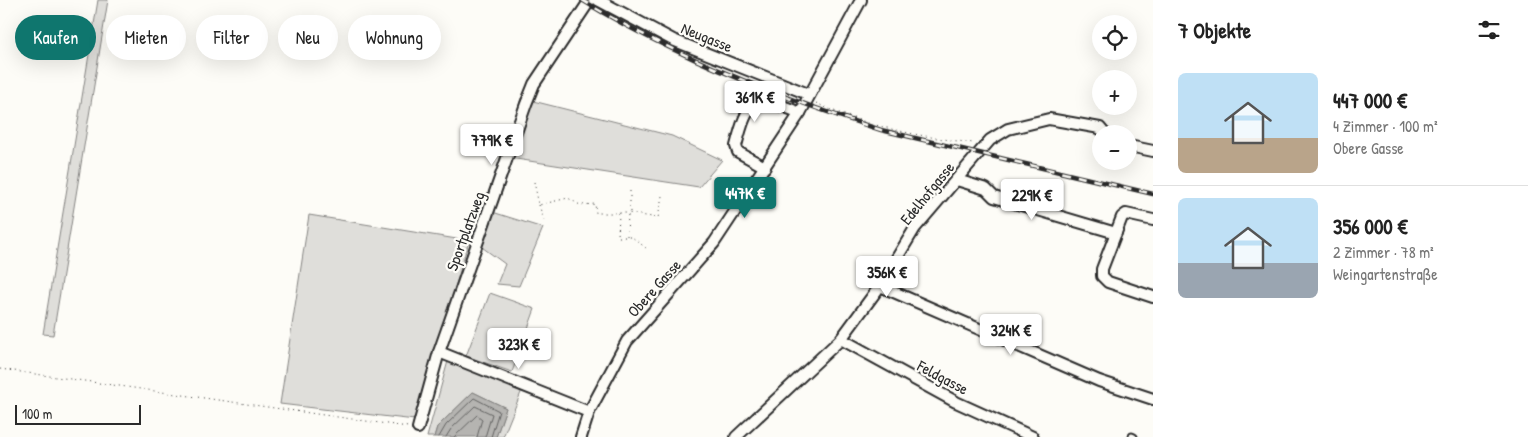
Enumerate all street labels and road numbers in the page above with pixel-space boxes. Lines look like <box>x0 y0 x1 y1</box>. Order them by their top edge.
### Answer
street label: Neugasse <box>678 17 736 57</box>
street label: Edelhofgasse <box>895 156 960 229</box>
street label: Sportplatzweg <box>440 188 490 274</box>
street label: Obere Gasse <box>622 254 686 322</box>
street label: Feldgasse <box>913 354 973 400</box>

